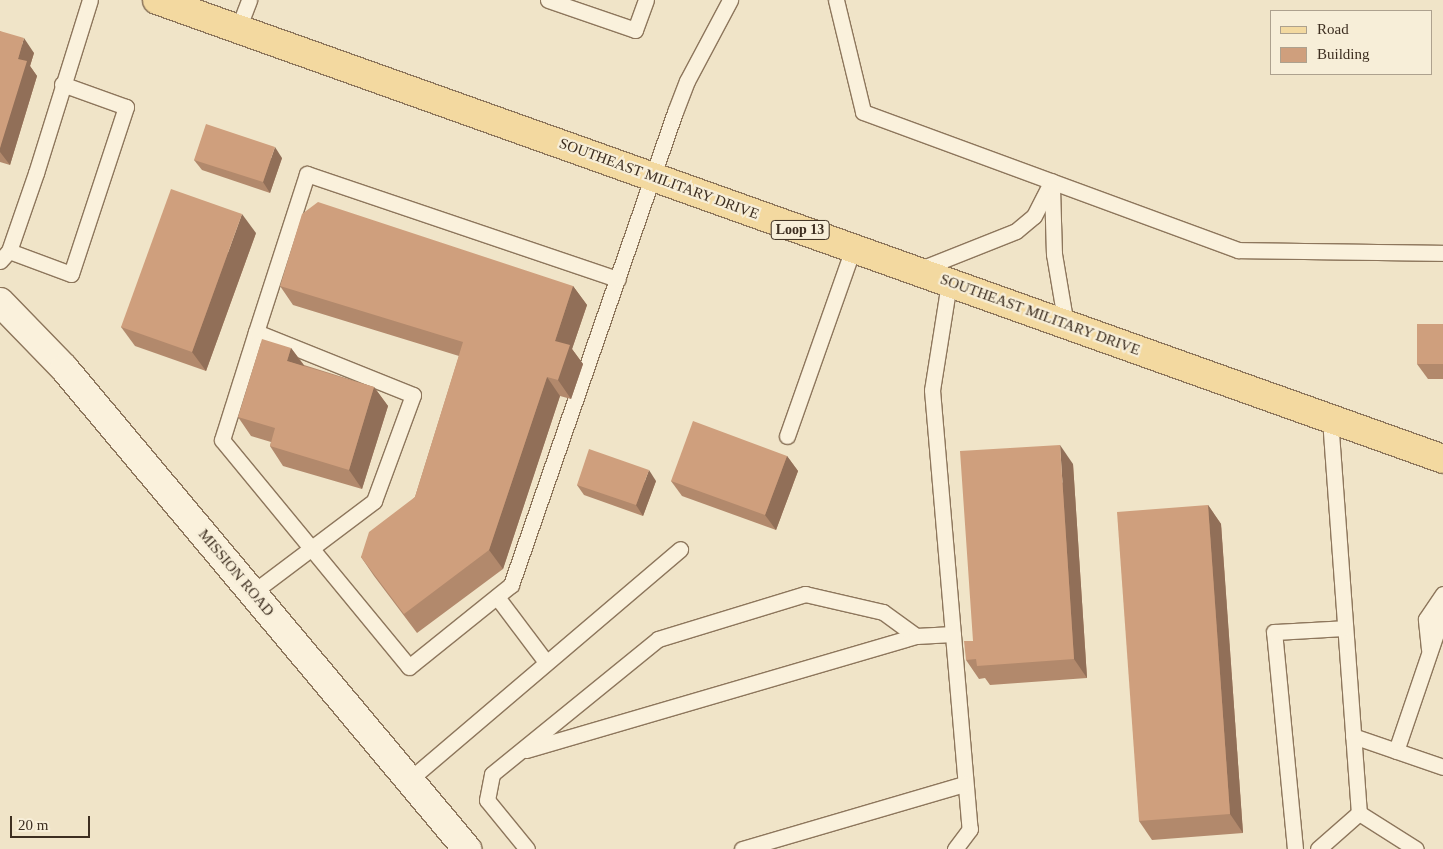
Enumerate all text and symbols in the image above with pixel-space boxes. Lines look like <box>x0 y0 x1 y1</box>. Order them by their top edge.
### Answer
legend <box>1270 10 1433 75</box>
text: Road <box>1317 21 1349 37</box>
text: Building <box>1317 46 1370 62</box>
street label: SOUTHEAST MILITARY DRIVE <box>556 134 762 224</box>
road number: Loop 13 <box>770 218 830 242</box>
street label: SOUTHEAST MILITARY DRIVE <box>937 270 1143 360</box>
street label: MISSION ROAD <box>194 526 278 620</box>
scale bar <box>12 806 92 838</box>
text: 20 m <box>18 817 48 833</box>

